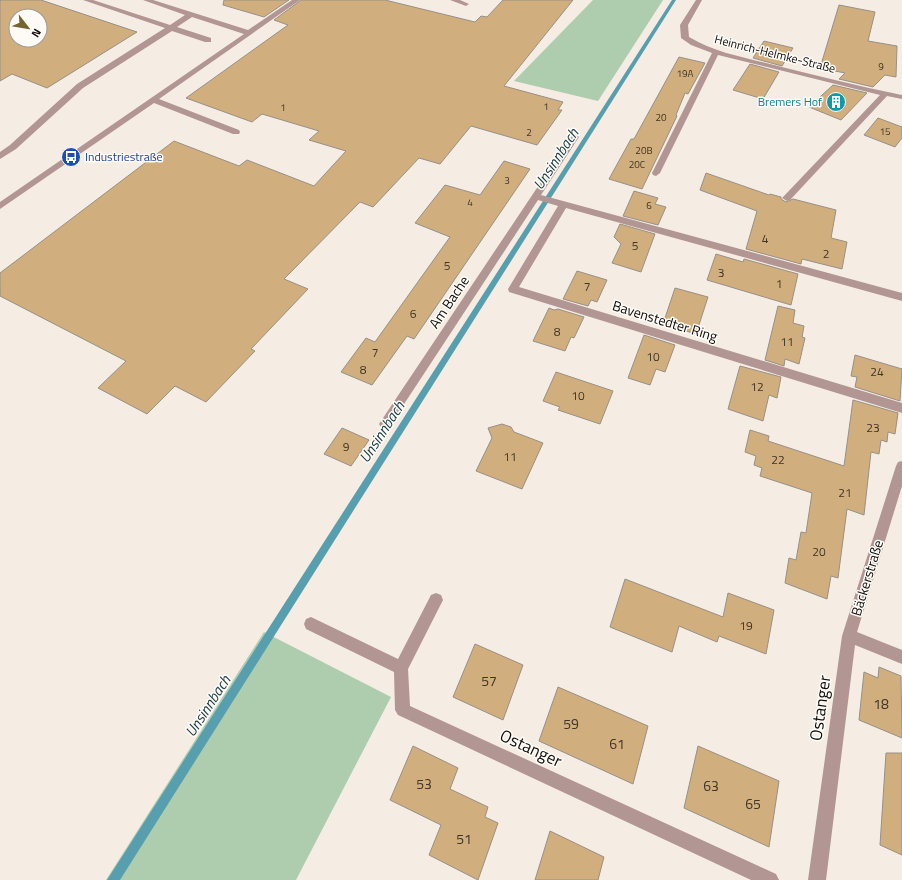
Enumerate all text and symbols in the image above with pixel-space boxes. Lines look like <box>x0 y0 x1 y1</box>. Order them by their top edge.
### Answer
north arrow <box>8 8 48 48</box>
text: N <box>28 26 45 41</box>
street label: Heinrich-Helmke-Straße <box>713 29 838 78</box>
house number: 9 <box>878 59 884 74</box>
house number: 19A <box>676 66 694 81</box>
building icon: Bremers Hof <box>825 91 847 113</box>
place label: Bremers Hof <box>758 92 822 111</box>
house number: 1 <box>543 99 549 114</box>
house number: 1 <box>280 100 286 115</box>
house number: 20 <box>655 110 667 125</box>
water label: Unsinnbach <box>527 123 584 194</box>
house number: 15 <box>879 124 891 139</box>
house number: 2 <box>526 125 532 140</box>
house number: 20B <box>635 143 653 158</box>
bus stop icon: Industriestraße <box>60 146 82 168</box>
place label: Industriestraße <box>85 147 163 166</box>
house number: 20C <box>629 157 646 172</box>
house number: 3 <box>504 173 510 188</box>
house number: 4 <box>467 195 473 210</box>
house number: 6 <box>646 198 652 213</box>
house number: 4 <box>762 229 769 248</box>
house number: 5 <box>632 236 639 255</box>
house number: 2 <box>823 244 829 263</box>
house number: 5 <box>444 256 451 275</box>
house number: 3 <box>718 263 724 282</box>
street label: Am Bache <box>423 271 474 332</box>
house number: 1 <box>776 274 782 293</box>
house number: 7 <box>584 277 590 296</box>
street label: Bavenstedter Ring <box>610 295 720 346</box>
house number: 6 <box>410 304 417 323</box>
house number: 8 <box>554 322 561 341</box>
house number: 11 <box>780 332 794 351</box>
house number: 7 <box>372 343 378 362</box>
house number: 10 <box>646 347 660 366</box>
house number: 8 <box>360 360 367 379</box>
house number: 24 <box>870 362 884 381</box>
house number: 12 <box>750 377 764 396</box>
house number: 10 <box>571 386 585 405</box>
water label: Unsinnbach <box>353 396 410 467</box>
house number: 23 <box>866 418 880 437</box>
house number: 9 <box>343 437 350 456</box>
house number: 11 <box>503 447 517 466</box>
house number: 22 <box>771 450 785 469</box>
house number: 21 <box>838 483 852 502</box>
street label: Bäckerstraße <box>845 537 888 618</box>
house number: 20 <box>812 542 826 561</box>
house number: 19 <box>739 616 753 635</box>
water label: Unsinnbach <box>179 670 236 741</box>
house number: 57 <box>481 670 497 691</box>
street label: Ostanger <box>803 673 837 742</box>
house number: 18 <box>873 693 889 714</box>
house number: 59 <box>563 713 579 734</box>
street label: Ostanger <box>496 722 566 774</box>
house number: 61 <box>609 733 625 754</box>
house number: 53 <box>416 773 432 794</box>
house number: 63 <box>703 775 719 796</box>
house number: 65 <box>745 793 761 814</box>
house number: 51 <box>456 828 472 849</box>

